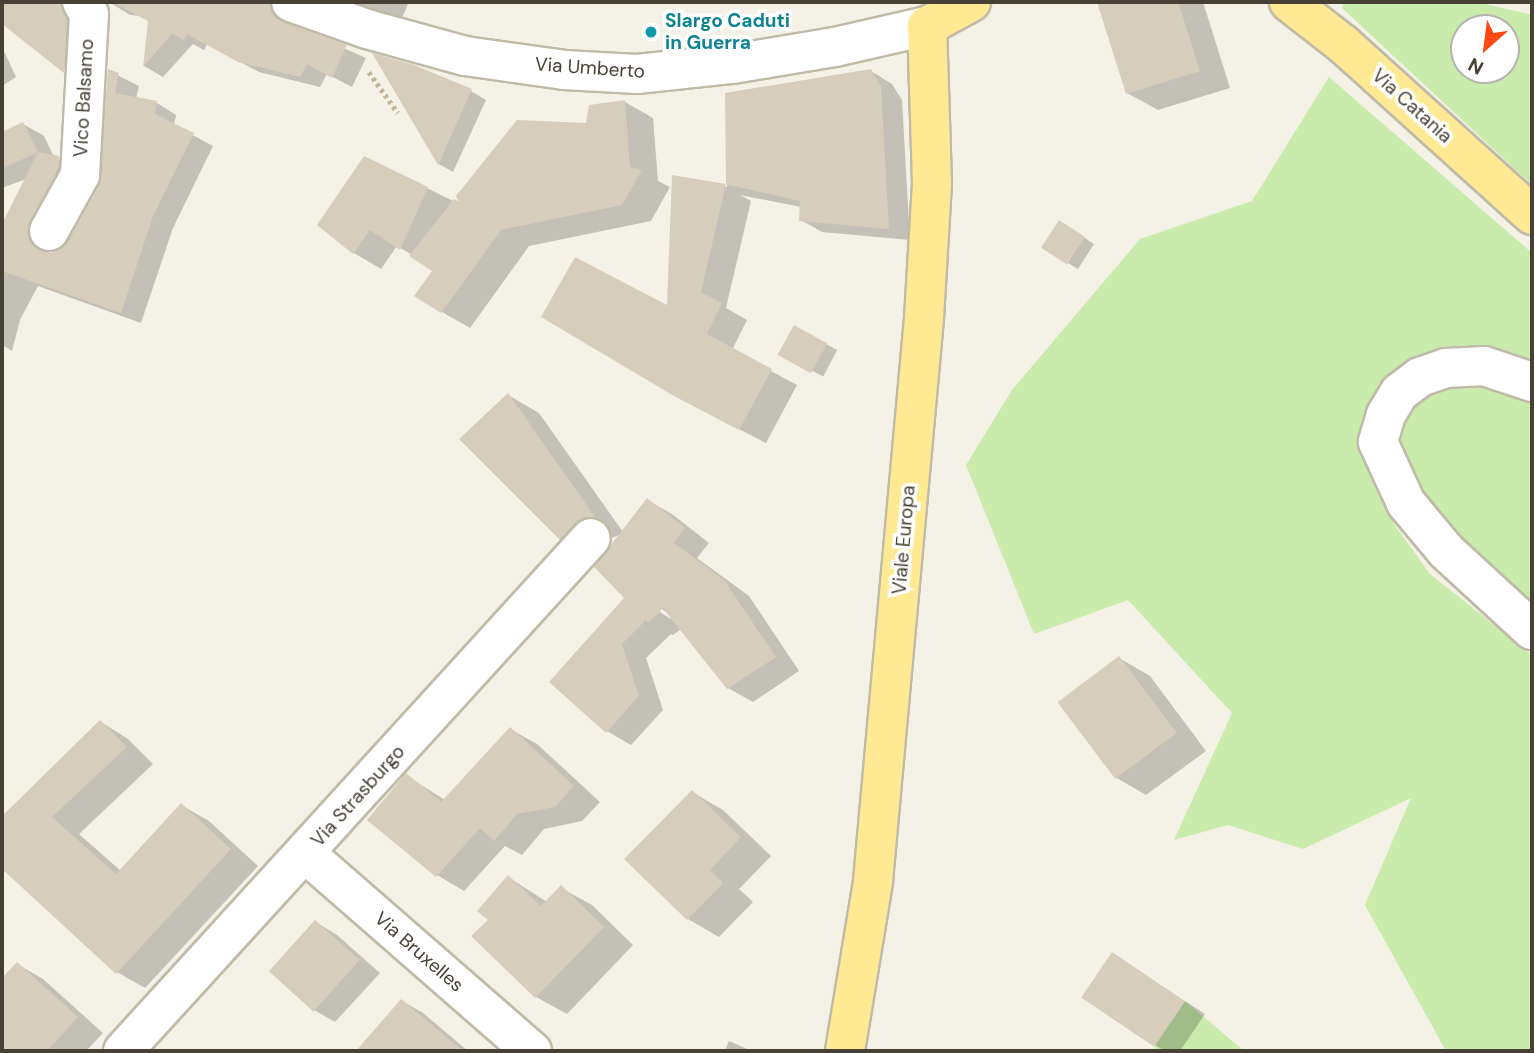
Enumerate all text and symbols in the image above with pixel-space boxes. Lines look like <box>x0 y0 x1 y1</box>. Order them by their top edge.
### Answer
place label: Slargo Caduti in Guerra <box>665 10 790 54</box>
north arrow <box>1450 14 1520 84</box>
marker: Slargo Caduti in Guerra <box>643 24 659 40</box>
street label: Vico Balsamo <box>70 38 98 158</box>
text: N <box>1464 52 1488 81</box>
street label: Via Umberto <box>534 53 646 83</box>
street label: Via Catania <box>1367 64 1457 148</box>
street label: Viale Europa <box>888 484 920 596</box>
street label: Via Strasburgo <box>306 740 410 852</box>
street label: Via Bruxelles <box>370 907 468 997</box>

